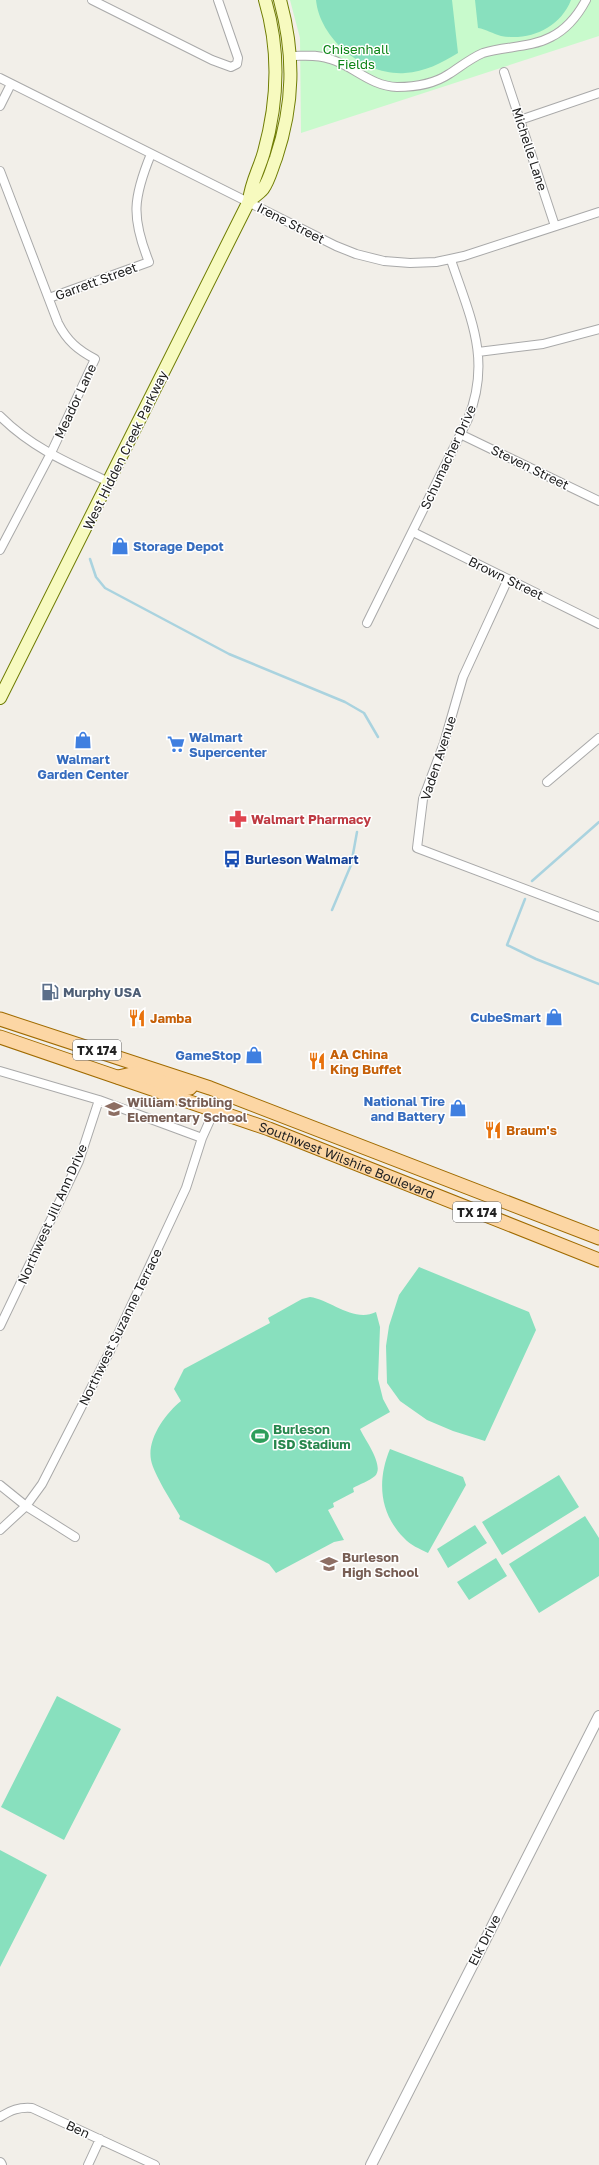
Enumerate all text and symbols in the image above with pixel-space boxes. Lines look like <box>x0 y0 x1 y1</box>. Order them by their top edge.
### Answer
park label: Chisenhall Fields <box>323 41 389 72</box>
street label: Michelle Lane <box>509 105 551 193</box>
street label: Irene Street <box>254 199 328 247</box>
street label: Garrett Street <box>53 259 139 303</box>
street label: Meador Lane <box>51 361 99 441</box>
street label: West Hidden Creek Parkway <box>79 367 171 532</box>
street label: Schumacher Drive <box>417 402 479 512</box>
street label: Steven Street <box>488 441 572 493</box>
shop icon: Storage Depot <box>110 536 130 556</box>
place label: Storage Depot <box>133 538 224 554</box>
street label: Brown Street <box>466 553 546 603</box>
street label: Vaden Avenue <box>417 714 459 802</box>
place label: Walmart Supercenter <box>189 729 267 760</box>
shop icon: Walmart Garden Center <box>73 730 93 750</box>
supermarket icon: Walmart Supercenter <box>166 734 186 754</box>
place label: Walmart Garden Center <box>37 751 129 782</box>
pharmacy icon: Walmart Pharmacy <box>228 809 248 829</box>
place label: Walmart Pharmacy <box>251 811 371 827</box>
bus stop icon: Burleson Walmart <box>222 849 242 869</box>
place label: Burleson Walmart <box>245 851 359 867</box>
fuel station icon: Murphy USA <box>40 982 60 1002</box>
place label: Murphy USA <box>63 984 142 1000</box>
shop icon: CubeSmart <box>544 1007 564 1027</box>
restaurant icon: Jamba <box>127 1008 147 1028</box>
place label: CubeSmart <box>470 1009 541 1025</box>
place label: Jamba <box>150 1010 192 1026</box>
road number: TX 174 <box>73 1040 121 1060</box>
shop icon: GameStop <box>244 1045 264 1065</box>
place label: AA China King Buffet <box>330 1046 401 1077</box>
place label: GameStop <box>175 1047 241 1063</box>
restaurant icon: AA China King Buffet <box>307 1051 327 1071</box>
place label: National Tire and Battery <box>363 1093 445 1124</box>
place label: William Stribling Elementary School <box>127 1094 248 1125</box>
shop icon: National Tire and Battery <box>448 1098 468 1118</box>
school or university icon: William Stribling Elementary School <box>104 1099 124 1119</box>
street label: Southwest Wilshire Boulevard <box>257 1118 437 1202</box>
restaurant icon: Braum's <box>483 1120 503 1140</box>
place label: Braum's <box>506 1122 557 1138</box>
street label: Northwest Jill Ann Drive <box>14 1141 90 1287</box>
road number: TX 174 <box>453 1202 501 1222</box>
street label: Northwest Suzanne Terrace <box>75 1246 165 1408</box>
place label: Burleson ISD Stadium <box>273 1421 351 1452</box>
sports icon: Burleson ISD Stadium <box>250 1426 270 1446</box>
place label: Burleson High School <box>342 1549 419 1580</box>
school or university icon: Burleson High School <box>319 1554 339 1574</box>
street label: Elk Drive <box>464 1912 504 1968</box>
street label: Ben <box>64 2117 92 2141</box>

